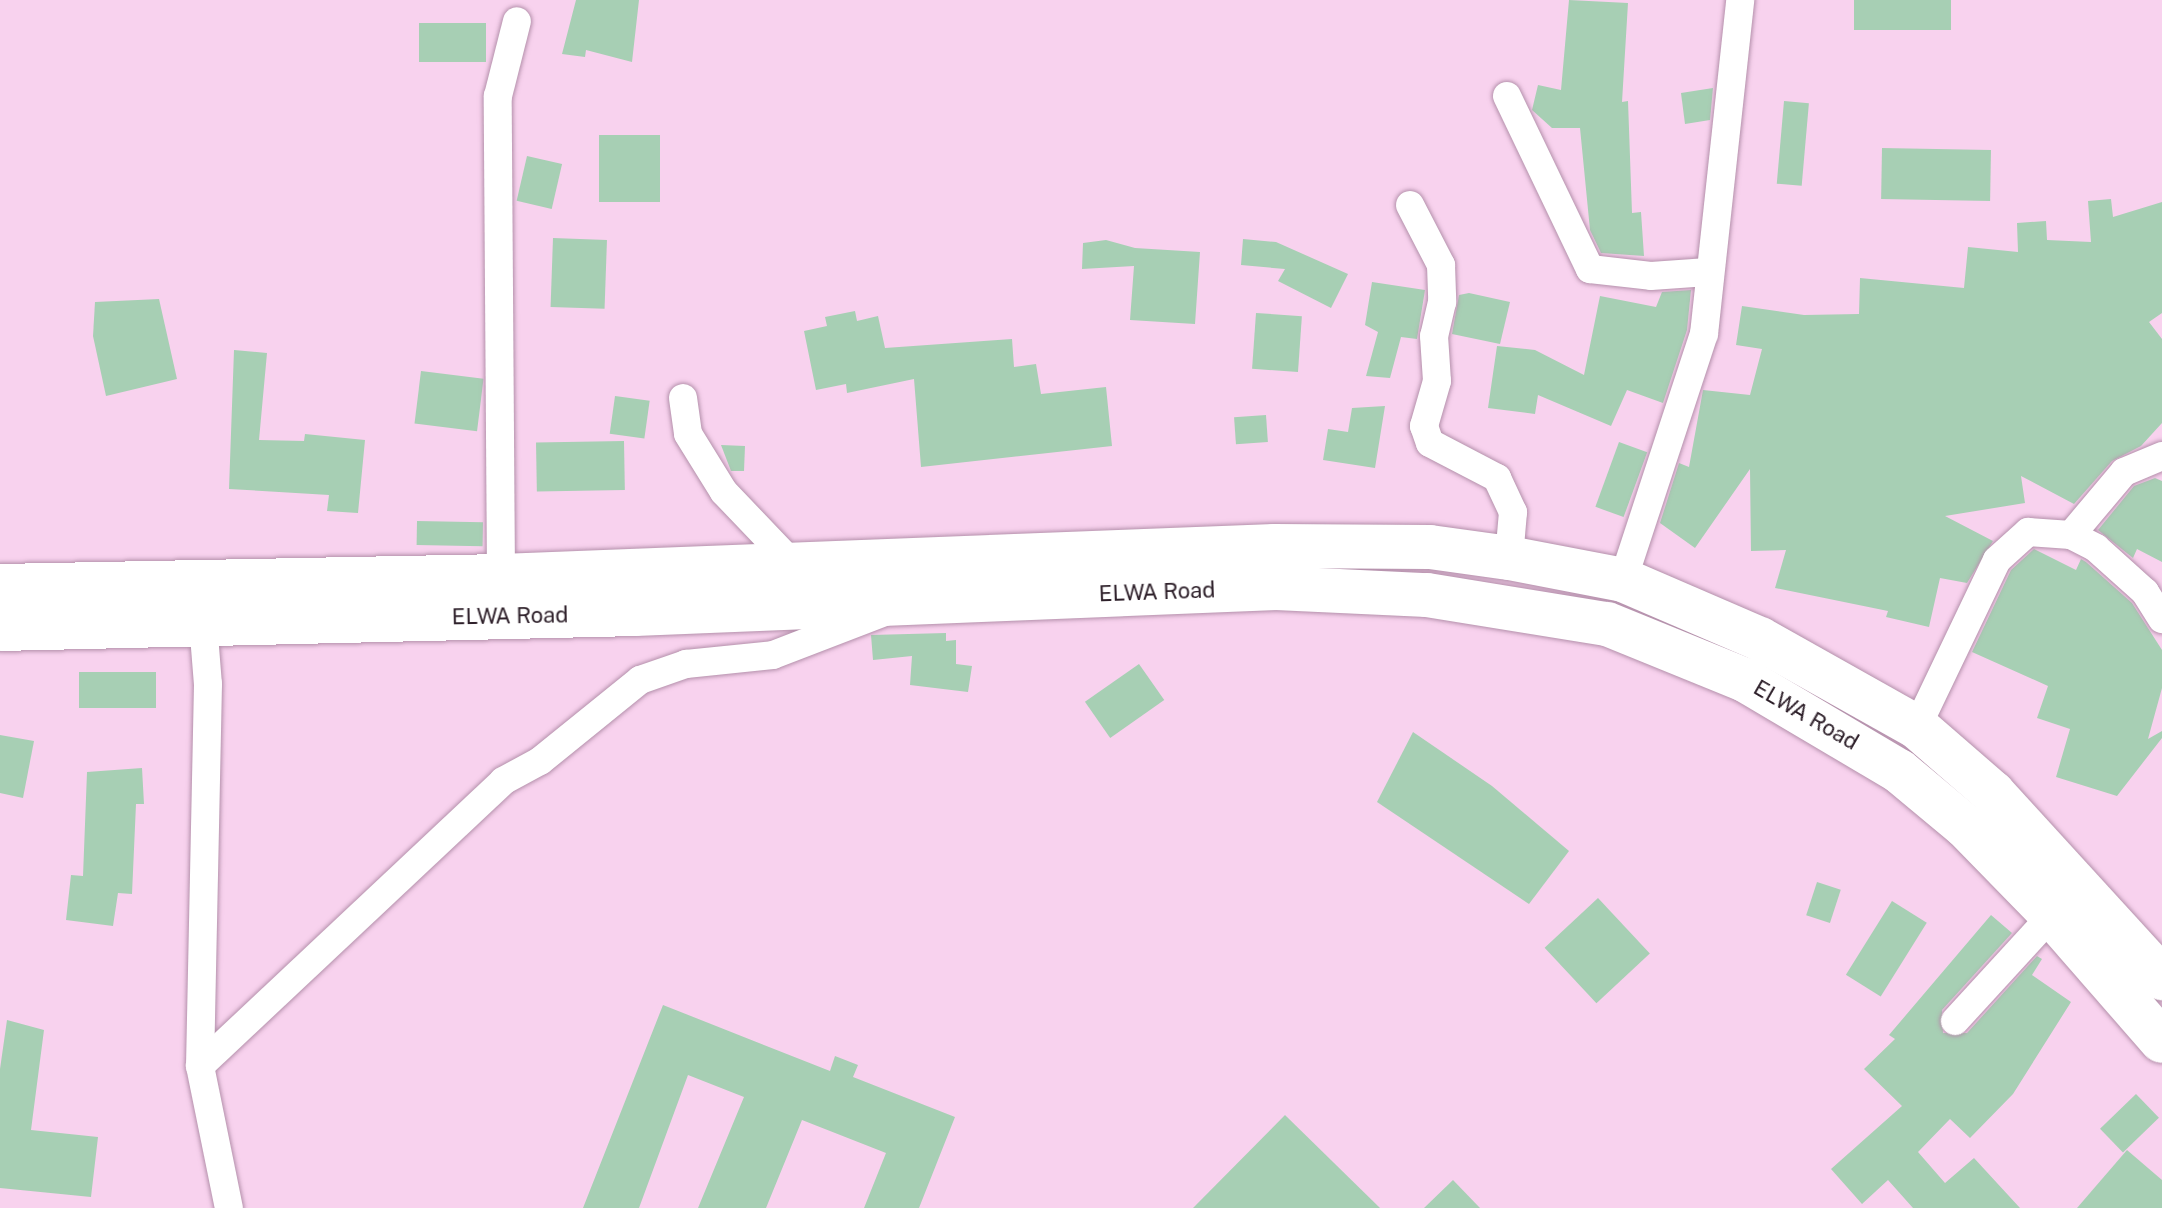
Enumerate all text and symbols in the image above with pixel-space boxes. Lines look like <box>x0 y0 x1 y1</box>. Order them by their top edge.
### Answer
street label: ELWA Road <box>1098 577 1216 607</box>
street label: ELWA Road <box>451 602 569 630</box>
street label: ELWA Road <box>1749 674 1863 756</box>

